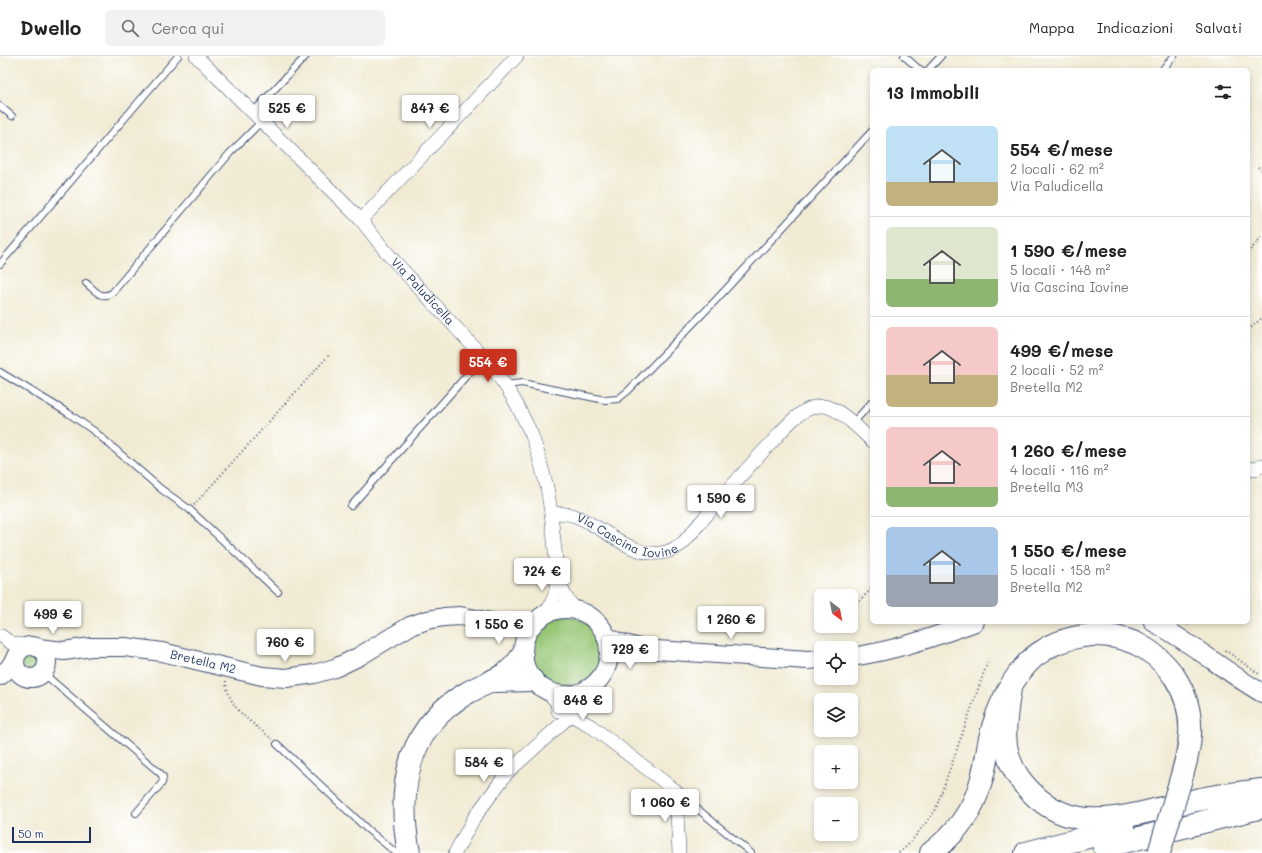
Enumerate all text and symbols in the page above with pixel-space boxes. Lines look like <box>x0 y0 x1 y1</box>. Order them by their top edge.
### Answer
search box <box>105 10 385 46</box>
text: Dwello <box>20 15 81 40</box>
icon: search <box>119 17 141 39</box>
text: Cerca qui <box>151 18 224 38</box>
text: Mappa <box>1029 18 1075 37</box>
text: Indicazioni <box>1097 18 1173 37</box>
text: Salvati <box>1195 18 1242 37</box>
text: 13 immobili <box>886 81 980 103</box>
icon: filters <box>1212 81 1234 103</box>
pin: 525 € <box>259 95 315 129</box>
pin: 847 € <box>402 95 458 129</box>
text: 525 € <box>268 99 306 116</box>
text: 847 € <box>411 99 449 116</box>
text: 554 €/mese <box>1010 138 1113 160</box>
icon: home <box>918 142 966 190</box>
text: 2 locali · 62 m² <box>1010 160 1104 177</box>
text: Via Paludicella <box>1010 177 1104 194</box>
text: 1 590 €/mese <box>1010 239 1127 261</box>
icon: home <box>918 243 966 291</box>
street label: Via Paludicella <box>388 254 458 328</box>
text: 5 locali · 148 m² <box>1010 261 1110 278</box>
text: Via Cascina Iovine <box>1010 278 1129 295</box>
text: 499 €/mese <box>1010 339 1113 361</box>
icon: home <box>918 343 966 391</box>
pin: 554 € <box>460 349 516 383</box>
text: 554 € <box>469 353 507 370</box>
text: 2 locali · 52 m² <box>1010 361 1104 378</box>
text: Bretella M2 <box>1010 378 1083 395</box>
text: 1 260 €/mese <box>1010 439 1127 461</box>
icon: home <box>918 443 966 491</box>
text: 4 locali · 116 m² <box>1010 461 1109 478</box>
text: Bretella M3 <box>1010 478 1083 495</box>
pin: 1 590 € <box>684 485 758 519</box>
text: 1 590 € <box>696 489 746 506</box>
street label: Via Cascina Iovine <box>575 509 681 560</box>
text: 1 550 €/mese <box>1010 539 1127 561</box>
icon: home <box>918 543 966 591</box>
pin: 724 € <box>514 558 570 592</box>
text: 5 locali · 158 m² <box>1010 561 1110 578</box>
text: 724 € <box>523 562 561 579</box>
text: Bretella M2 <box>1010 578 1083 595</box>
north arrow <box>814 589 858 633</box>
map controls <box>814 589 858 841</box>
pin: 499 € <box>25 601 81 635</box>
text: 499 € <box>33 605 73 622</box>
pin: 1 260 € <box>694 606 768 640</box>
text: 1 260 € <box>706 610 756 627</box>
pin: 1 550 € <box>462 611 536 645</box>
text: 1 550 € <box>474 615 524 632</box>
pin: 760 € <box>257 629 313 663</box>
text: 760 € <box>266 633 304 650</box>
pin: 729 € <box>602 636 658 670</box>
text: 729 € <box>611 640 649 657</box>
button: locate <box>814 641 858 685</box>
street label: Bretella M2 <box>169 645 238 677</box>
pin: 848 € <box>555 687 611 721</box>
text: 848 € <box>563 691 603 708</box>
button: layers <box>814 693 858 737</box>
button: + <box>814 745 858 789</box>
pin: 584 € <box>456 749 512 783</box>
text: 584 € <box>464 753 504 770</box>
pin: 1 060 € <box>628 789 702 823</box>
text: 1 060 € <box>640 793 690 810</box>
button: − <box>814 797 858 841</box>
scale bar <box>12 825 91 844</box>
text: 50 m <box>18 826 44 841</box>

